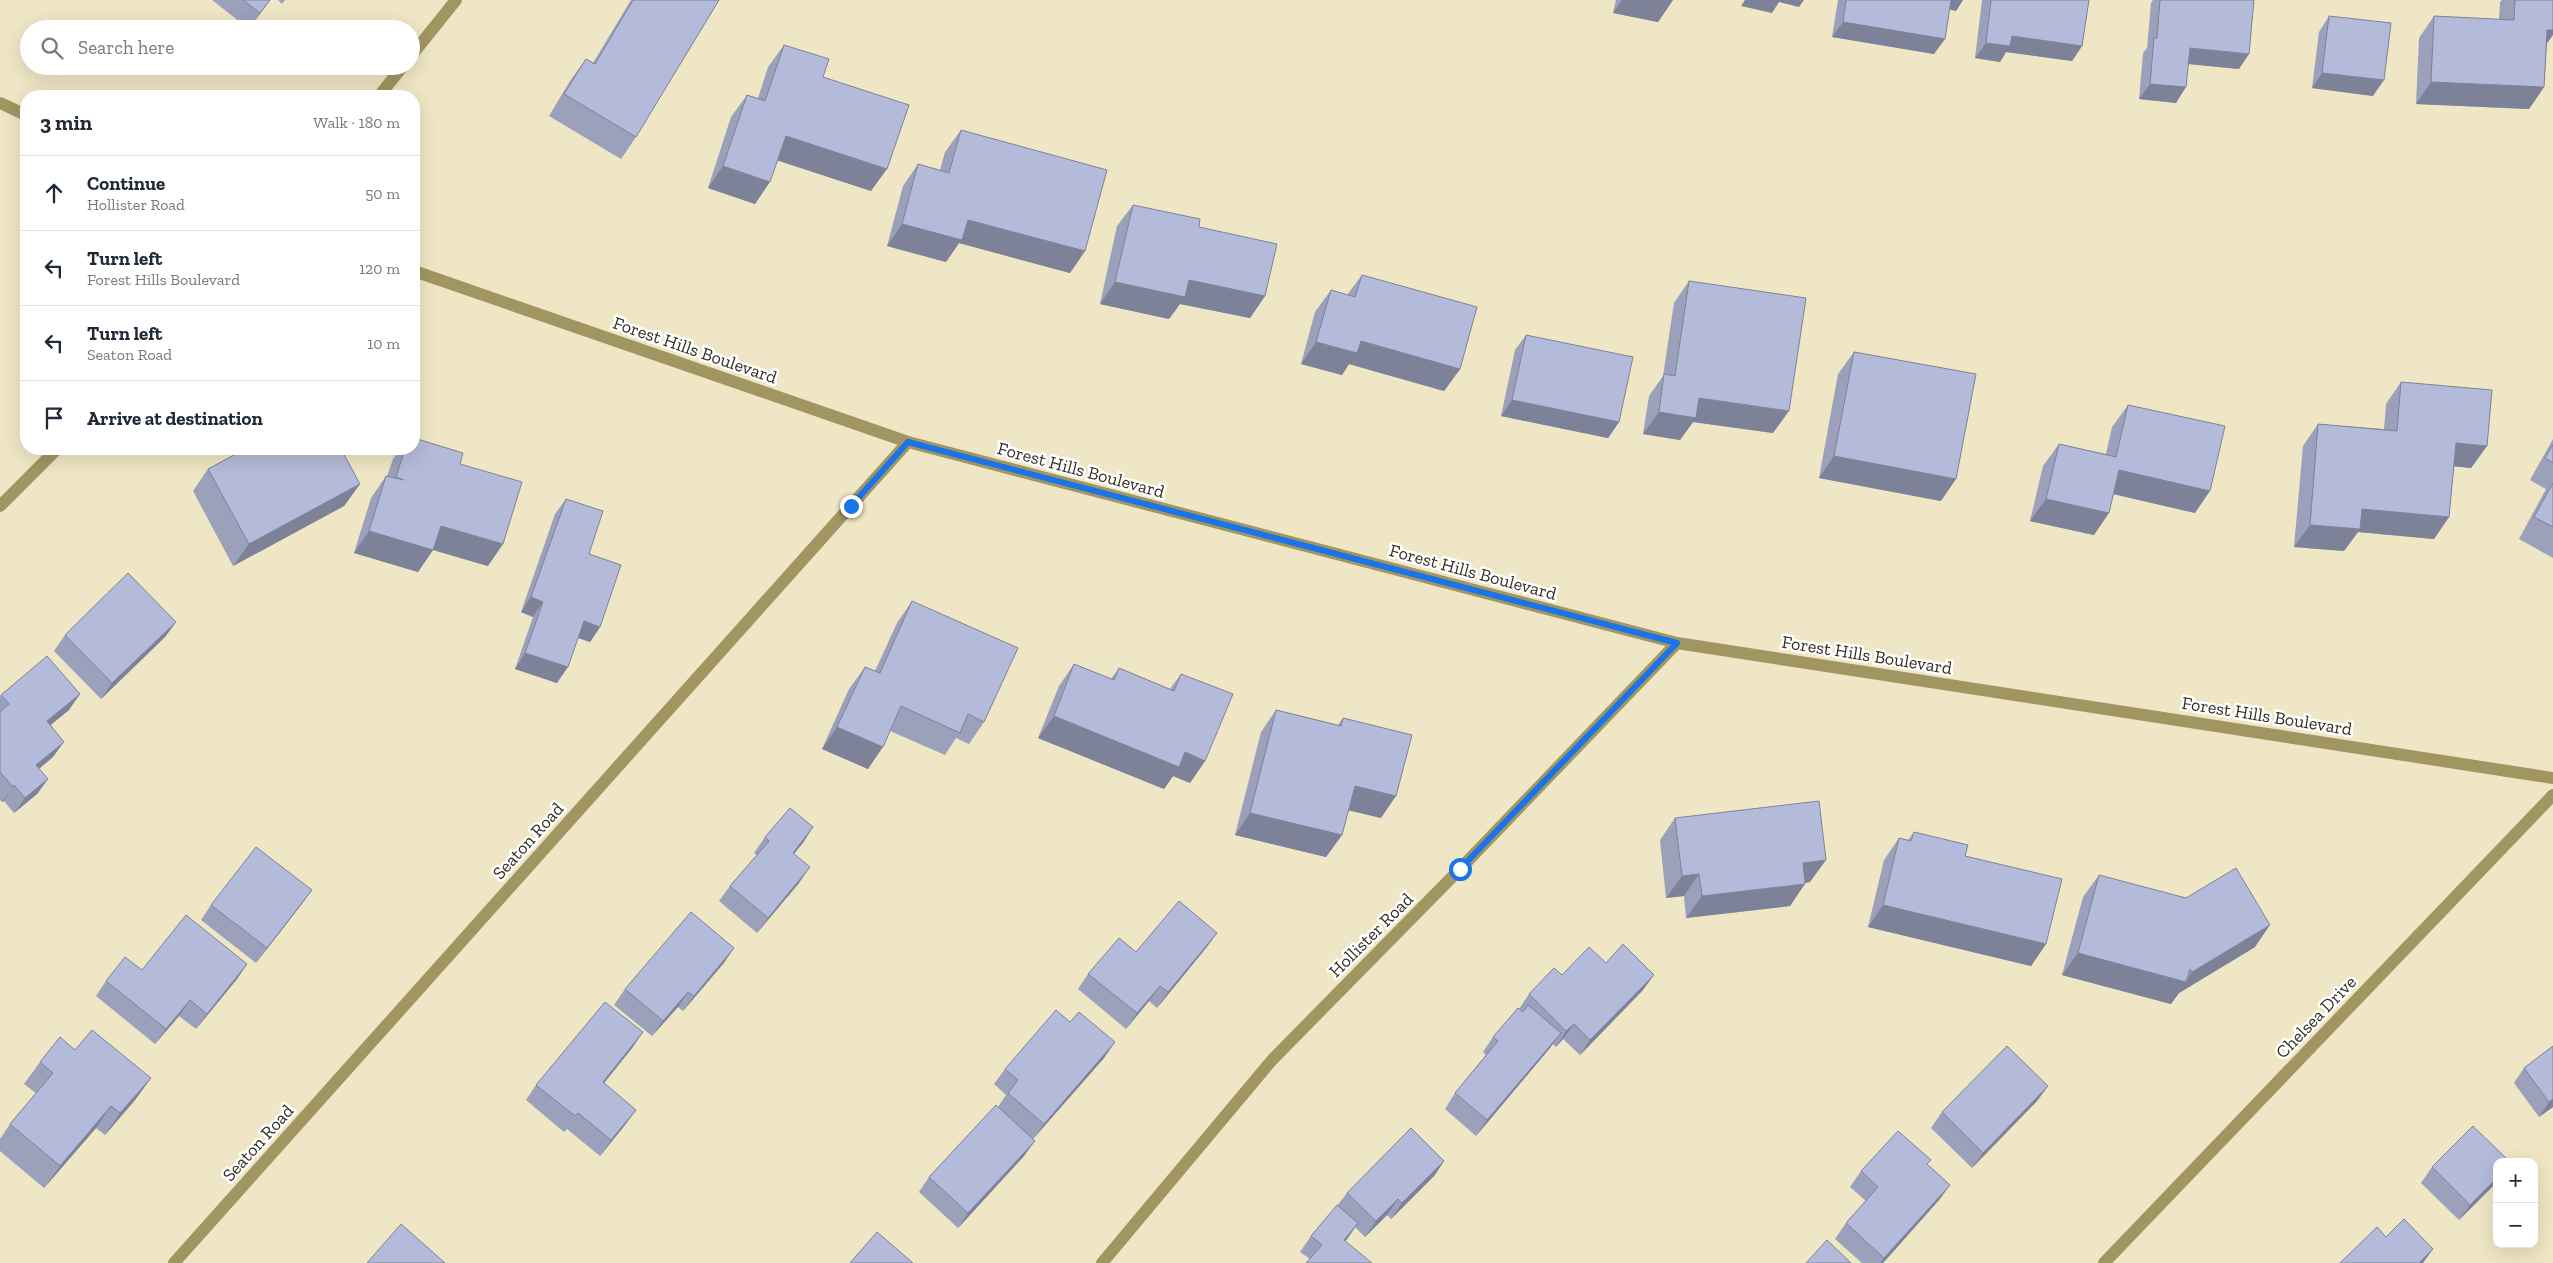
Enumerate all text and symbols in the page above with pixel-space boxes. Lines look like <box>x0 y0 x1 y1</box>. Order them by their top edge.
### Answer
search box <box>20 20 420 75</box>
icon: search <box>38 34 66 62</box>
text: Search here <box>78 36 174 59</box>
text: 3 min <box>40 110 92 135</box>
text: Walk · 180 m <box>313 113 400 132</box>
text: Continue <box>87 172 165 195</box>
icon: ahead <box>40 179 68 207</box>
text: 50 m <box>365 184 400 203</box>
text: Hollister Road <box>87 195 185 214</box>
text: Turn left <box>87 247 162 270</box>
icon: left <box>40 254 68 282</box>
text: 120 m <box>359 259 400 278</box>
text: Forest Hills Boulevard <box>87 270 240 289</box>
street label: Forest Hills Boulevard <box>610 312 780 388</box>
text: Turn left <box>87 322 162 345</box>
icon: left <box>40 329 68 357</box>
text: 10 m <box>367 334 400 353</box>
text: Seaton Road <box>87 345 172 364</box>
icon: arrive <box>40 404 68 432</box>
text: Arrive at destination <box>87 407 263 430</box>
street label: Forest Hills Boulevard <box>995 437 1167 503</box>
route end <box>840 495 863 518</box>
street label: Forest Hills Boulevard <box>1387 539 1559 605</box>
street label: Forest Hills Boulevard <box>1780 631 1954 679</box>
street label: Forest Hills Boulevard <box>2180 692 2354 740</box>
street label: Seaton Road <box>488 798 568 884</box>
route start <box>1449 858 1472 881</box>
street label: Hollister Road <box>1324 888 1418 982</box>
street label: Chelsea Drive <box>2271 971 2361 1063</box>
street label: Seaton Road <box>218 1100 298 1186</box>
map controls <box>2493 1158 2538 1248</box>
button: + <box>2493 1158 2538 1203</box>
button: − <box>2493 1203 2538 1248</box>

